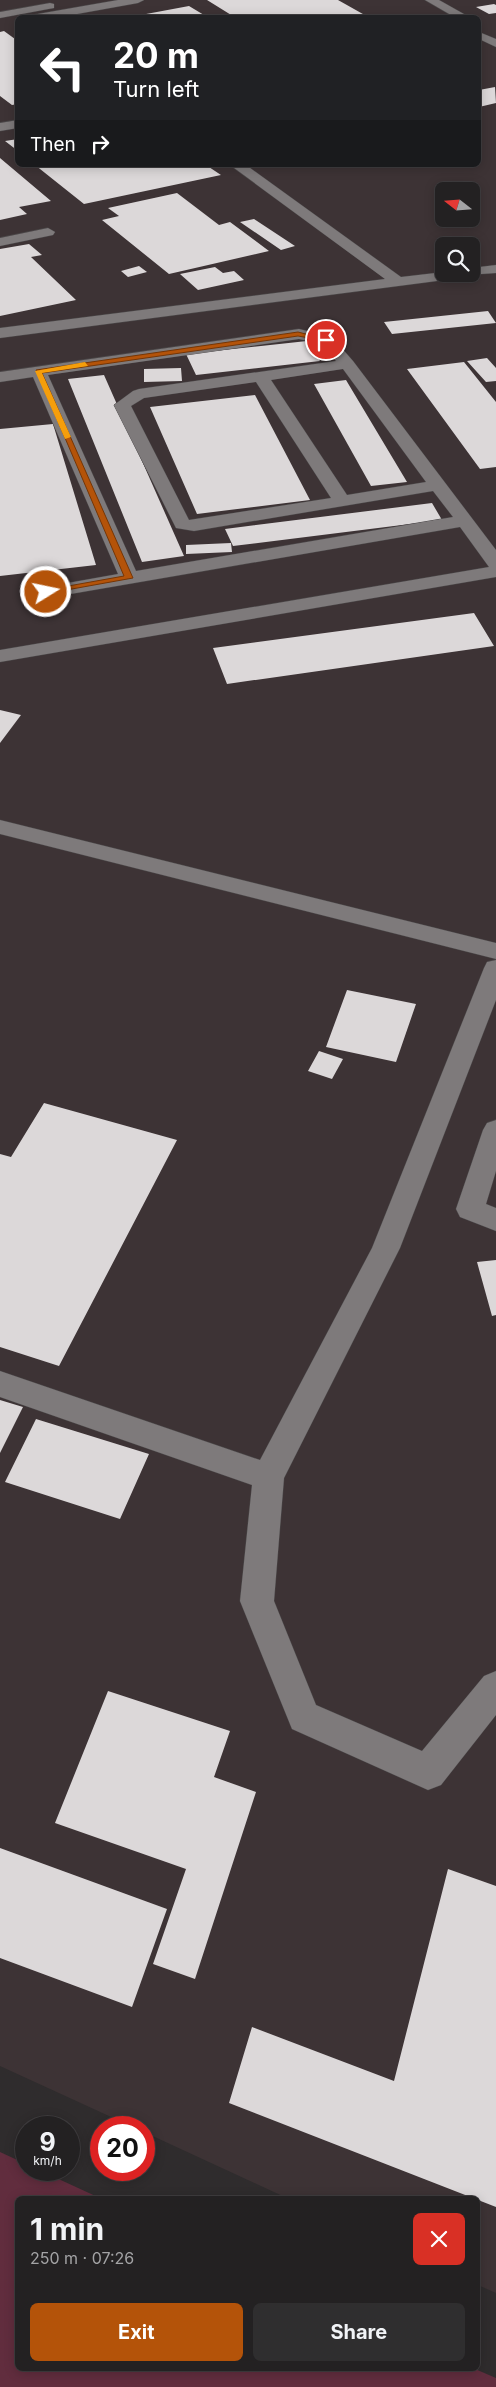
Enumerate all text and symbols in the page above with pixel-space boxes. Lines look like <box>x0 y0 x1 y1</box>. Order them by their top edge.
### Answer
text: 20 m <box>113 34 199 76</box>
icon: left <box>30 35 95 100</box>
text: Turn left <box>113 76 199 102</box>
icon: right <box>86 130 114 158</box>
text: Then <box>30 133 76 156</box>
north arrow <box>435 182 480 228</box>
map controls <box>435 182 480 282</box>
button: search <box>435 237 480 282</box>
pin <box>305 319 347 361</box>
icon: arrive <box>312 326 340 354</box>
position arrow <box>19 565 71 617</box>
speed limit sign: 20 <box>90 2116 155 2181</box>
text: 9 <box>39 2127 56 2157</box>
text: km/h <box>33 2153 62 2168</box>
text: 1 min <box>30 2211 104 2247</box>
button: close <box>413 2213 465 2265</box>
text: 250 m · 07:26 <box>30 2248 134 2268</box>
button: Exit <box>30 2303 243 2361</box>
button: Share <box>253 2303 465 2361</box>

